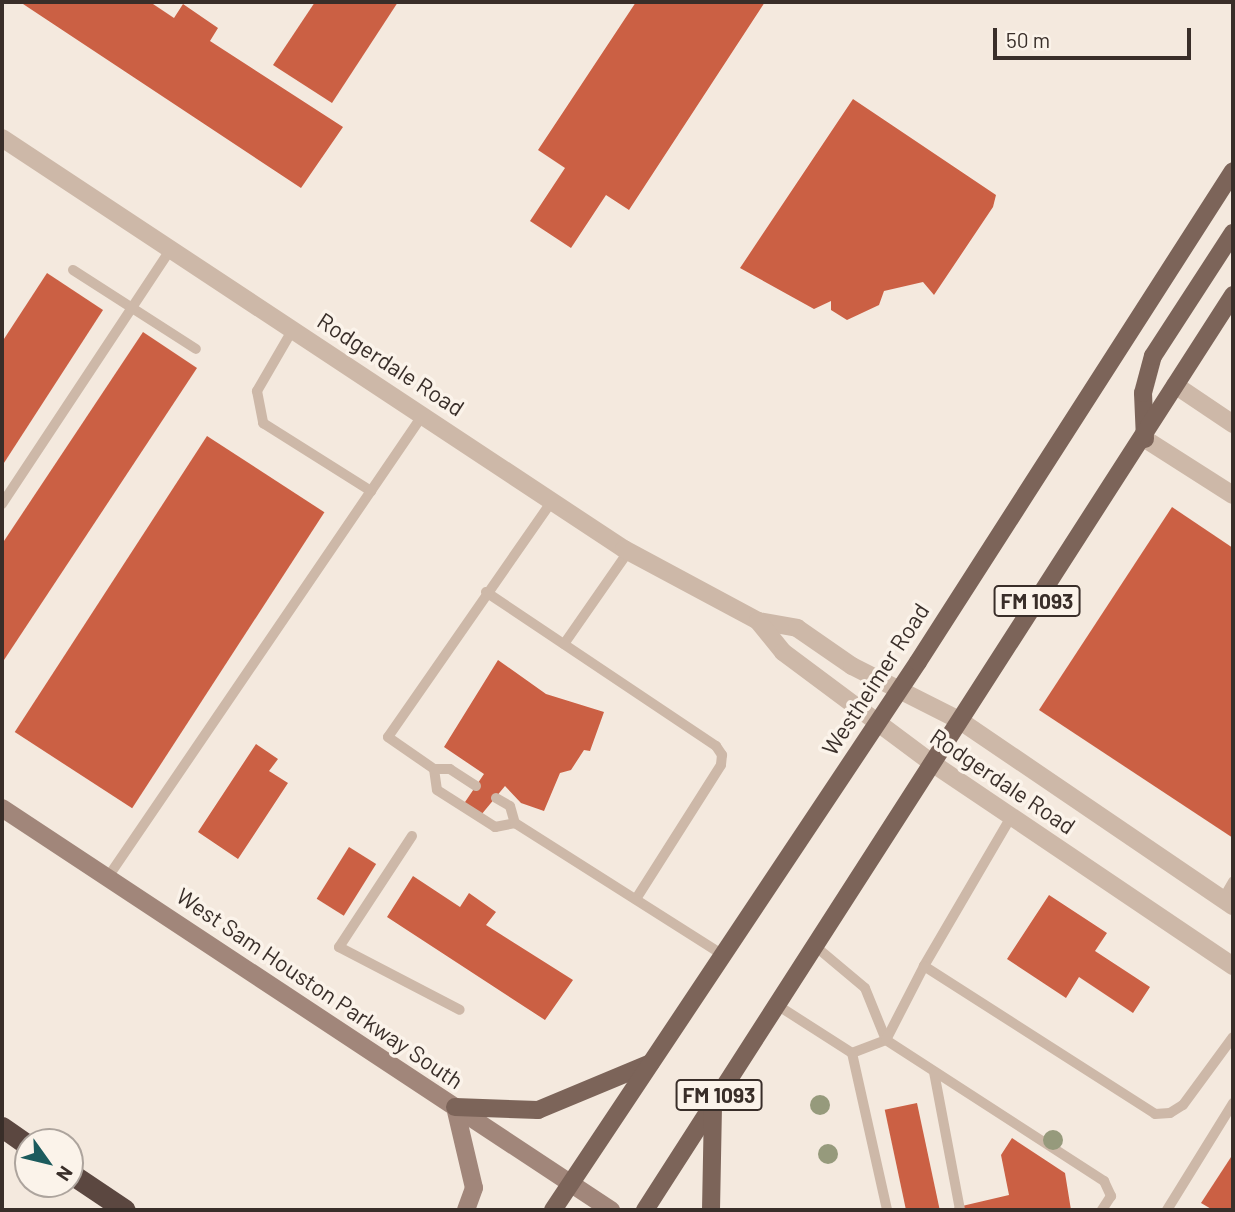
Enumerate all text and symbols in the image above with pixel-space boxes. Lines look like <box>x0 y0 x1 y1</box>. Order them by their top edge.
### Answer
scale bar <box>997 14 1195 58</box>
text: 50 m <box>1006 27 1050 52</box>
street label: Rodgerdale Road <box>313 306 469 422</box>
road number: FM 1093 <box>993 584 1081 618</box>
street label: Westheimer Road <box>816 598 934 760</box>
street label: Rodgerdale Road <box>925 722 1081 840</box>
street label: West Sam Houston Parkway South <box>171 882 469 1094</box>
road number: FM 1093 <box>675 1078 763 1112</box>
north arrow <box>14 1128 84 1198</box>
text: N <box>52 1162 78 1186</box>

